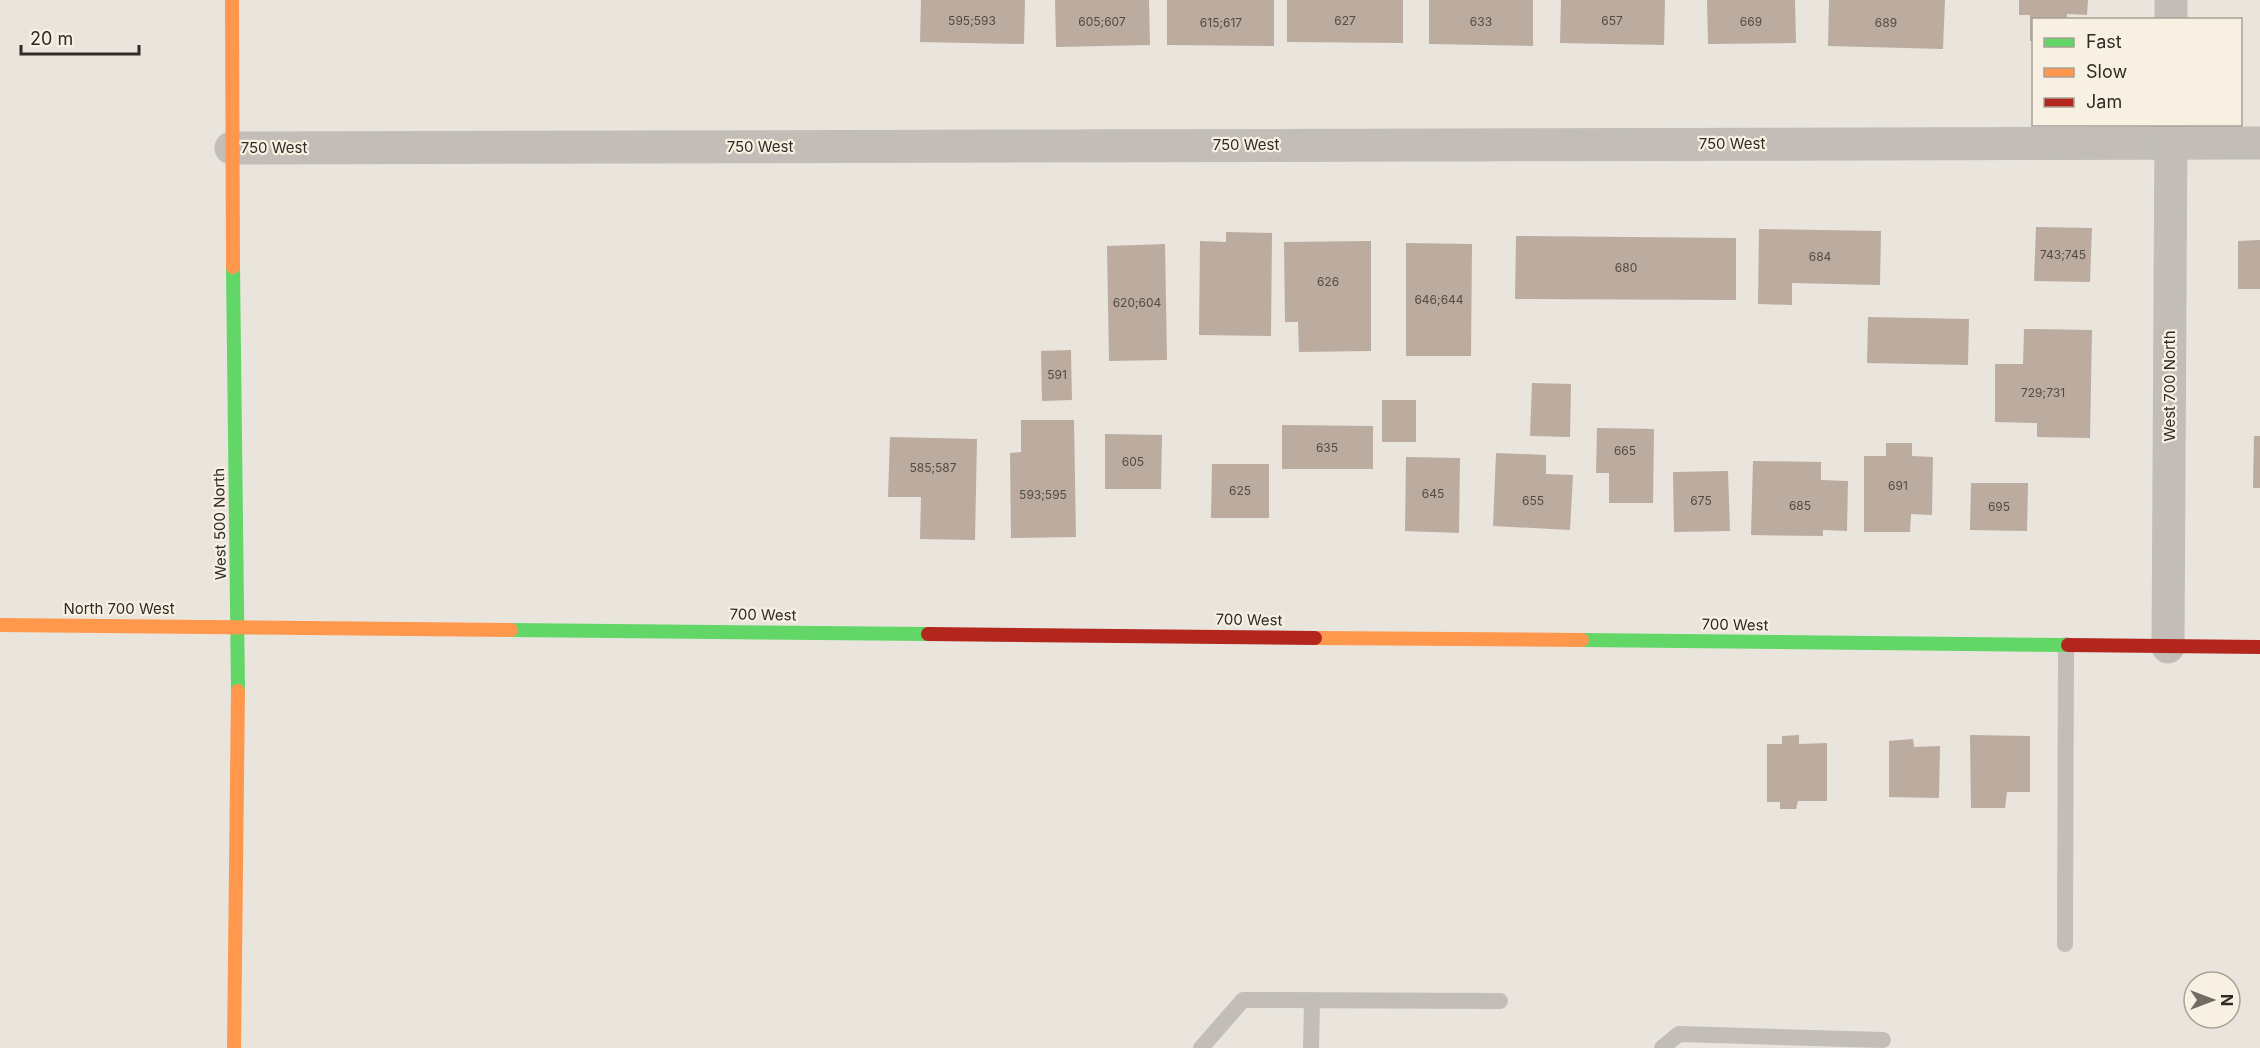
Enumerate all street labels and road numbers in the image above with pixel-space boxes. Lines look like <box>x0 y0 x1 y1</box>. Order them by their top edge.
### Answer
street label: 750 West <box>1699 134 1765 153</box>
street label: 750 West <box>1213 135 1279 154</box>
street label: 750 West <box>727 137 793 156</box>
street label: 750 West <box>241 138 307 157</box>
street label: West 700 North <box>2160 330 2179 442</box>
street label: West 500 North <box>209 468 230 580</box>
street label: North 700 West <box>63 599 175 618</box>
street label: 700 West <box>729 604 797 625</box>
street label: 700 West <box>1215 609 1283 630</box>
street label: 700 West <box>1701 614 1769 635</box>

